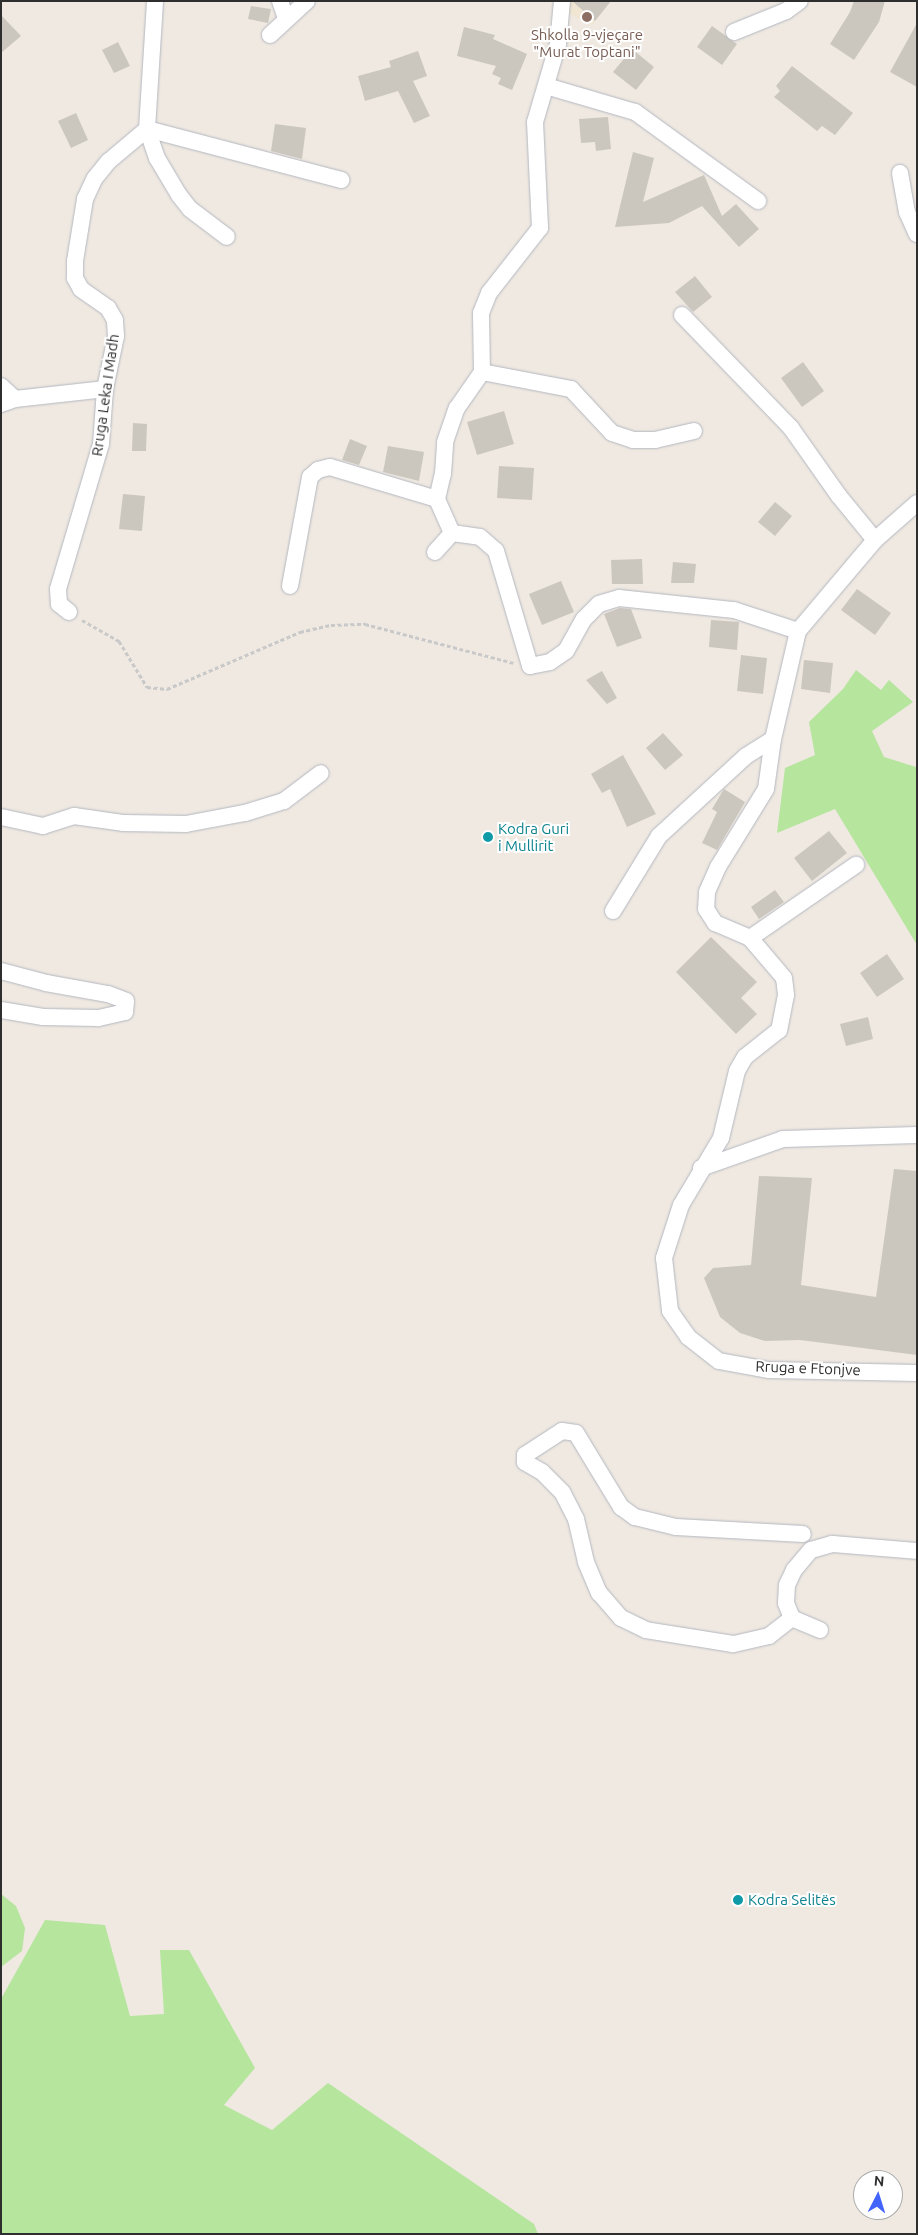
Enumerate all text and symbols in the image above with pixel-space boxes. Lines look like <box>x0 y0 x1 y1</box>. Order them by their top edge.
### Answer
marker: Shkolla 9-vjeçare "Murat Toptani" <box>581 11 593 23</box>
place label: Shkolla 9-vjeçare "Murat Toptani" <box>531 25 643 60</box>
street label: Rruga Leka I Madh <box>88 333 122 457</box>
place label: Kodra Guri i Mullirit <box>498 819 569 854</box>
marker: Kodra Guri i Mullirit <box>482 831 494 843</box>
street label: Rruga e Ftonjve <box>755 1357 861 1379</box>
place label: Kodra Selitës <box>748 1891 836 1909</box>
marker: Kodra Selitës <box>732 1894 744 1906</box>
north arrow <box>853 2170 903 2220</box>
text: N <box>873 2173 885 2189</box>

